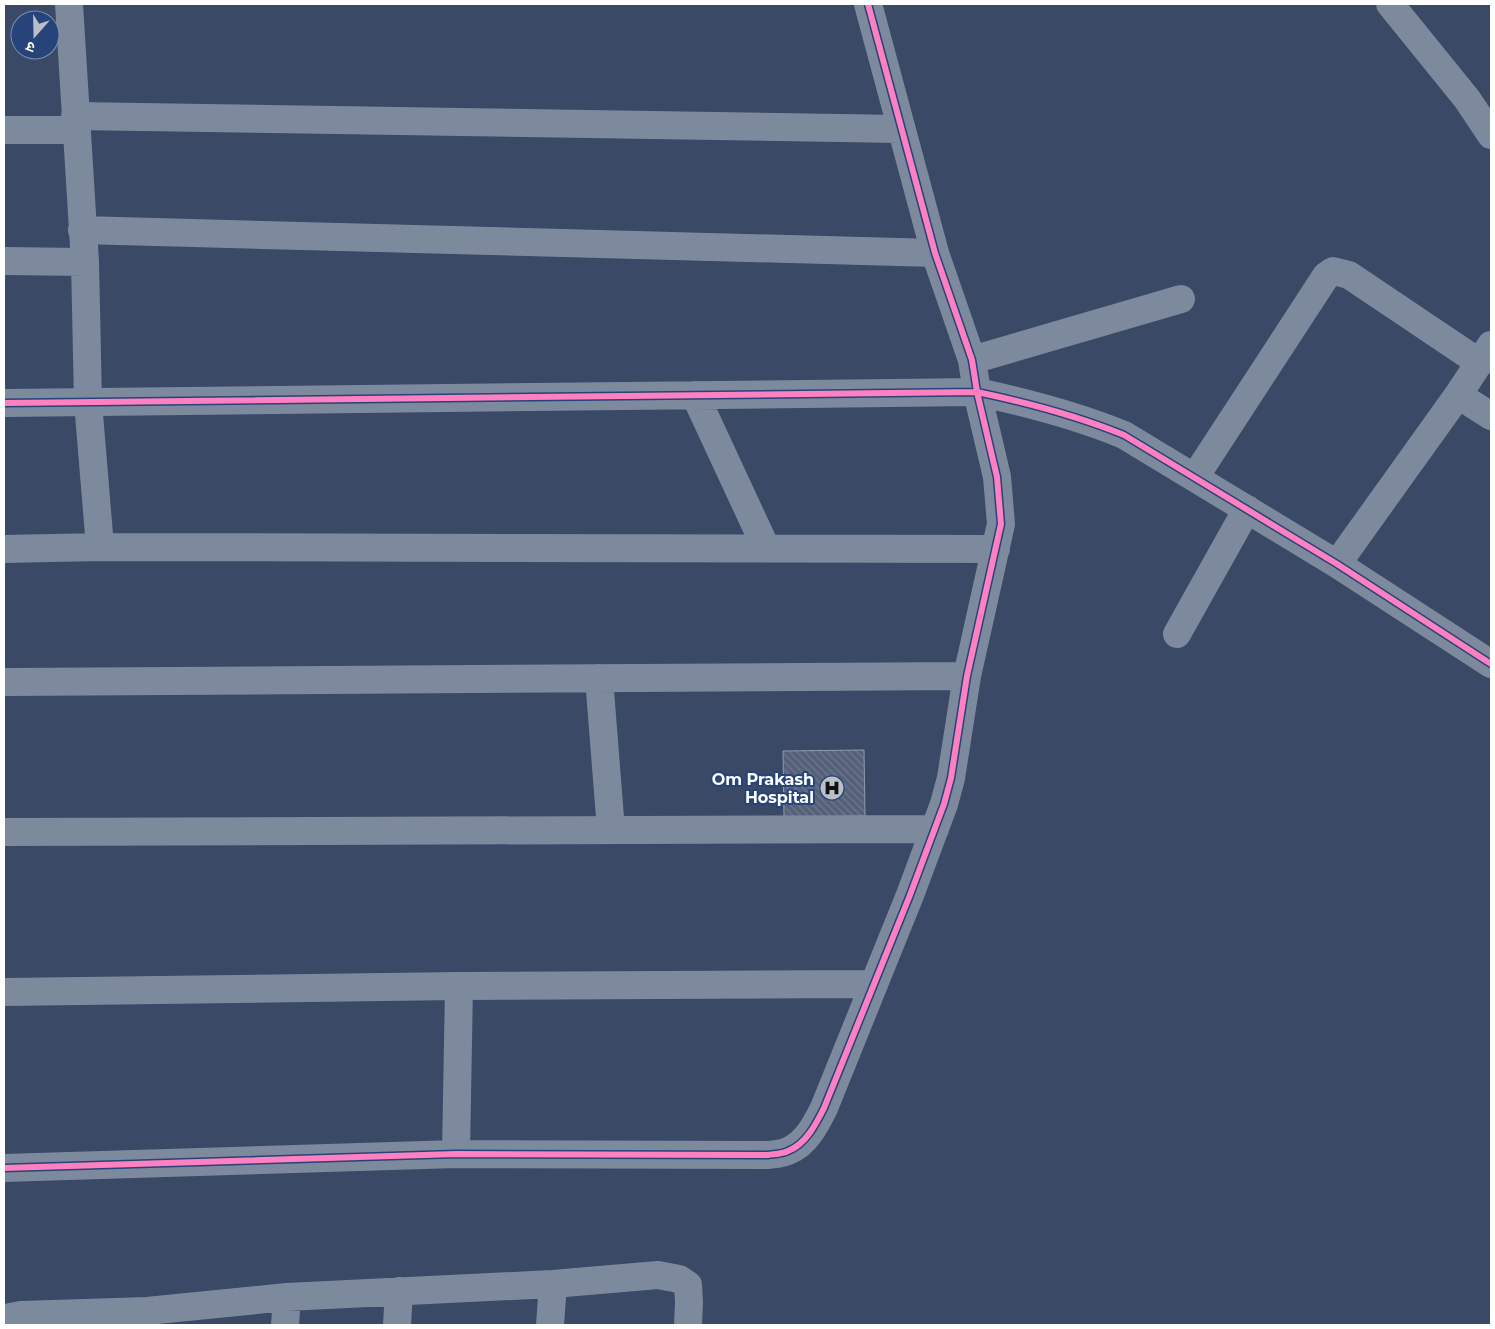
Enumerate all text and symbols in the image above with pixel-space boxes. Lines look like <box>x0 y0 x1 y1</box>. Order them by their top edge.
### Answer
north arrow <box>10 10 60 60</box>
text: उ <box>23 37 37 57</box>
place label: Om Prakash Hospital <box>712 770 814 807</box>
hospital icon: Om Prakash Hospital <box>819 775 845 801</box>

